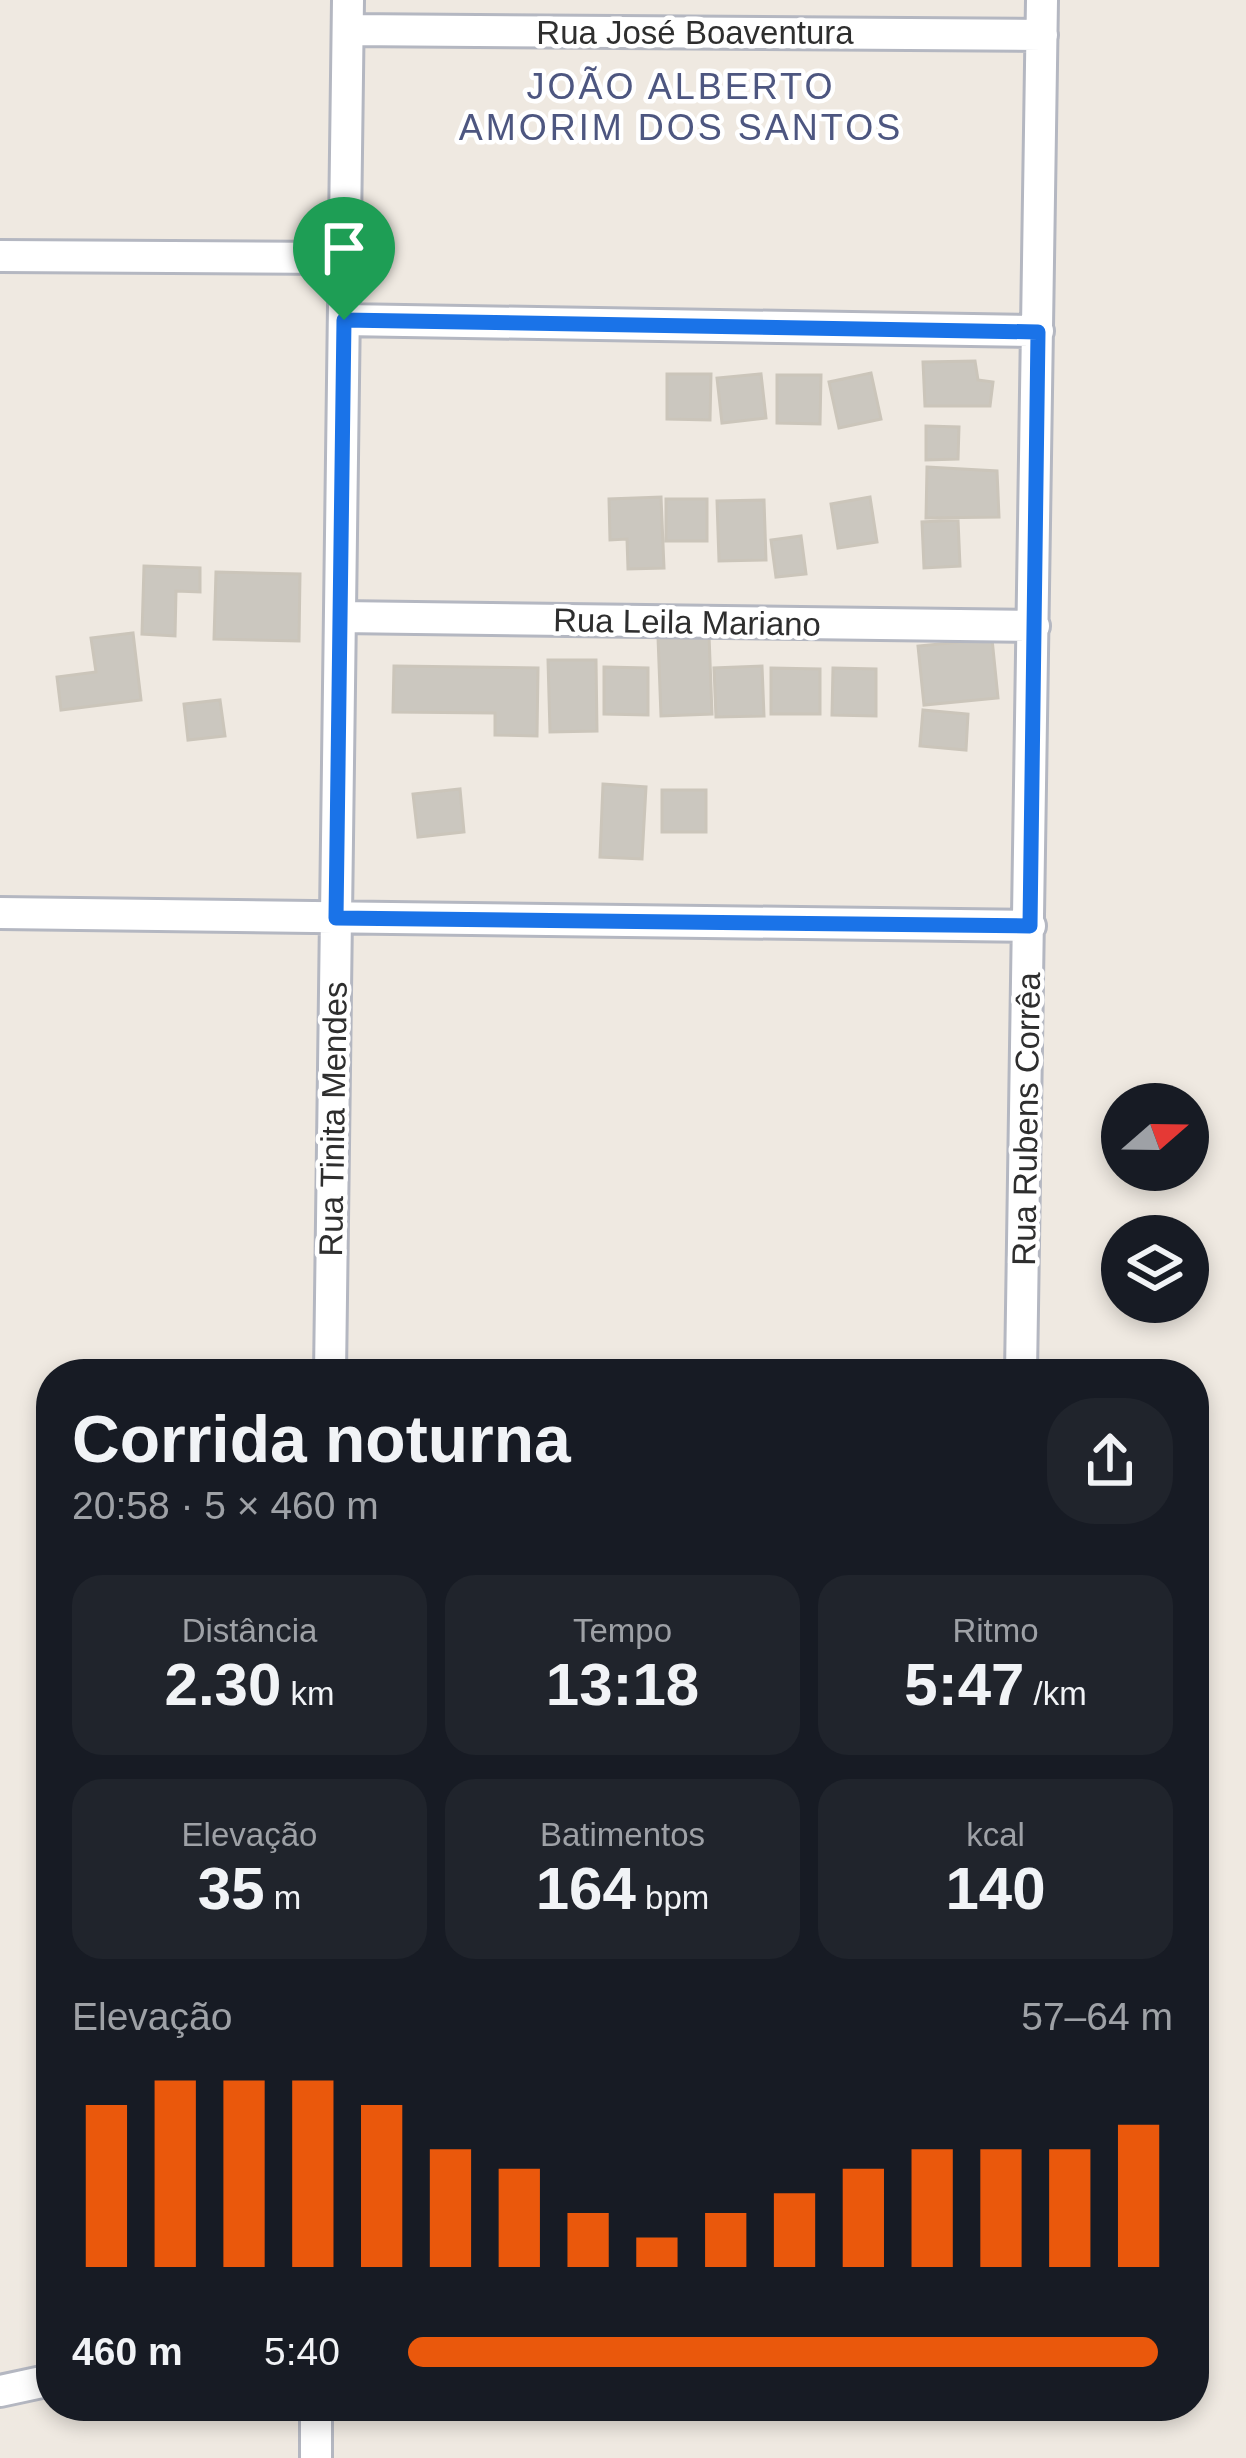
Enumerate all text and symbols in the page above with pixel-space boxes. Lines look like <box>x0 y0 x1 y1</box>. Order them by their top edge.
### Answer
street label: Rua José Boaventura <box>536 14 854 51</box>
district label: JOÃO ALBERTO AMORIM DOS SANTOS <box>459 66 903 148</box>
pin <box>293 197 395 320</box>
icon: arrive <box>311 215 377 281</box>
street label: Rua Leila Mariano <box>553 601 821 643</box>
street label: Rua Rubens Corrêa <box>1005 971 1047 1266</box>
street label: Rua Tinita Mendes <box>312 981 354 1257</box>
north arrow <box>1101 1083 1209 1191</box>
map controls <box>1101 1083 1209 1323</box>
button: layers <box>1101 1215 1209 1323</box>
button: share <box>1047 1398 1173 1524</box>
text: Corrida noturna <box>72 1402 571 1476</box>
text: 20:58 · 5 × 460 m <box>72 1484 379 1527</box>
text: Distância <box>182 1612 317 1649</box>
text: Tempo <box>573 1612 672 1649</box>
text: Ritmo <box>952 1612 1039 1649</box>
text: 2.30 <box>165 1651 281 1718</box>
text: 13:18 <box>546 1651 699 1718</box>
text: 5:47 <box>904 1651 1024 1718</box>
text: km <box>281 1675 334 1712</box>
text: /km <box>1024 1675 1087 1712</box>
text: Elevação <box>182 1816 317 1853</box>
text: Batimentos <box>540 1816 705 1853</box>
text: kcal <box>966 1816 1025 1853</box>
text: 35 <box>198 1855 265 1922</box>
text: 164 <box>536 1855 636 1922</box>
text: 140 <box>945 1855 1046 1922</box>
text: m <box>265 1879 301 1916</box>
text: bpm <box>636 1879 709 1916</box>
text: Elevação <box>72 1995 232 2038</box>
text: 57–64 m <box>1021 1995 1173 2038</box>
text: 460 m <box>72 2330 183 2373</box>
text: 5:40 <box>264 2330 340 2373</box>

